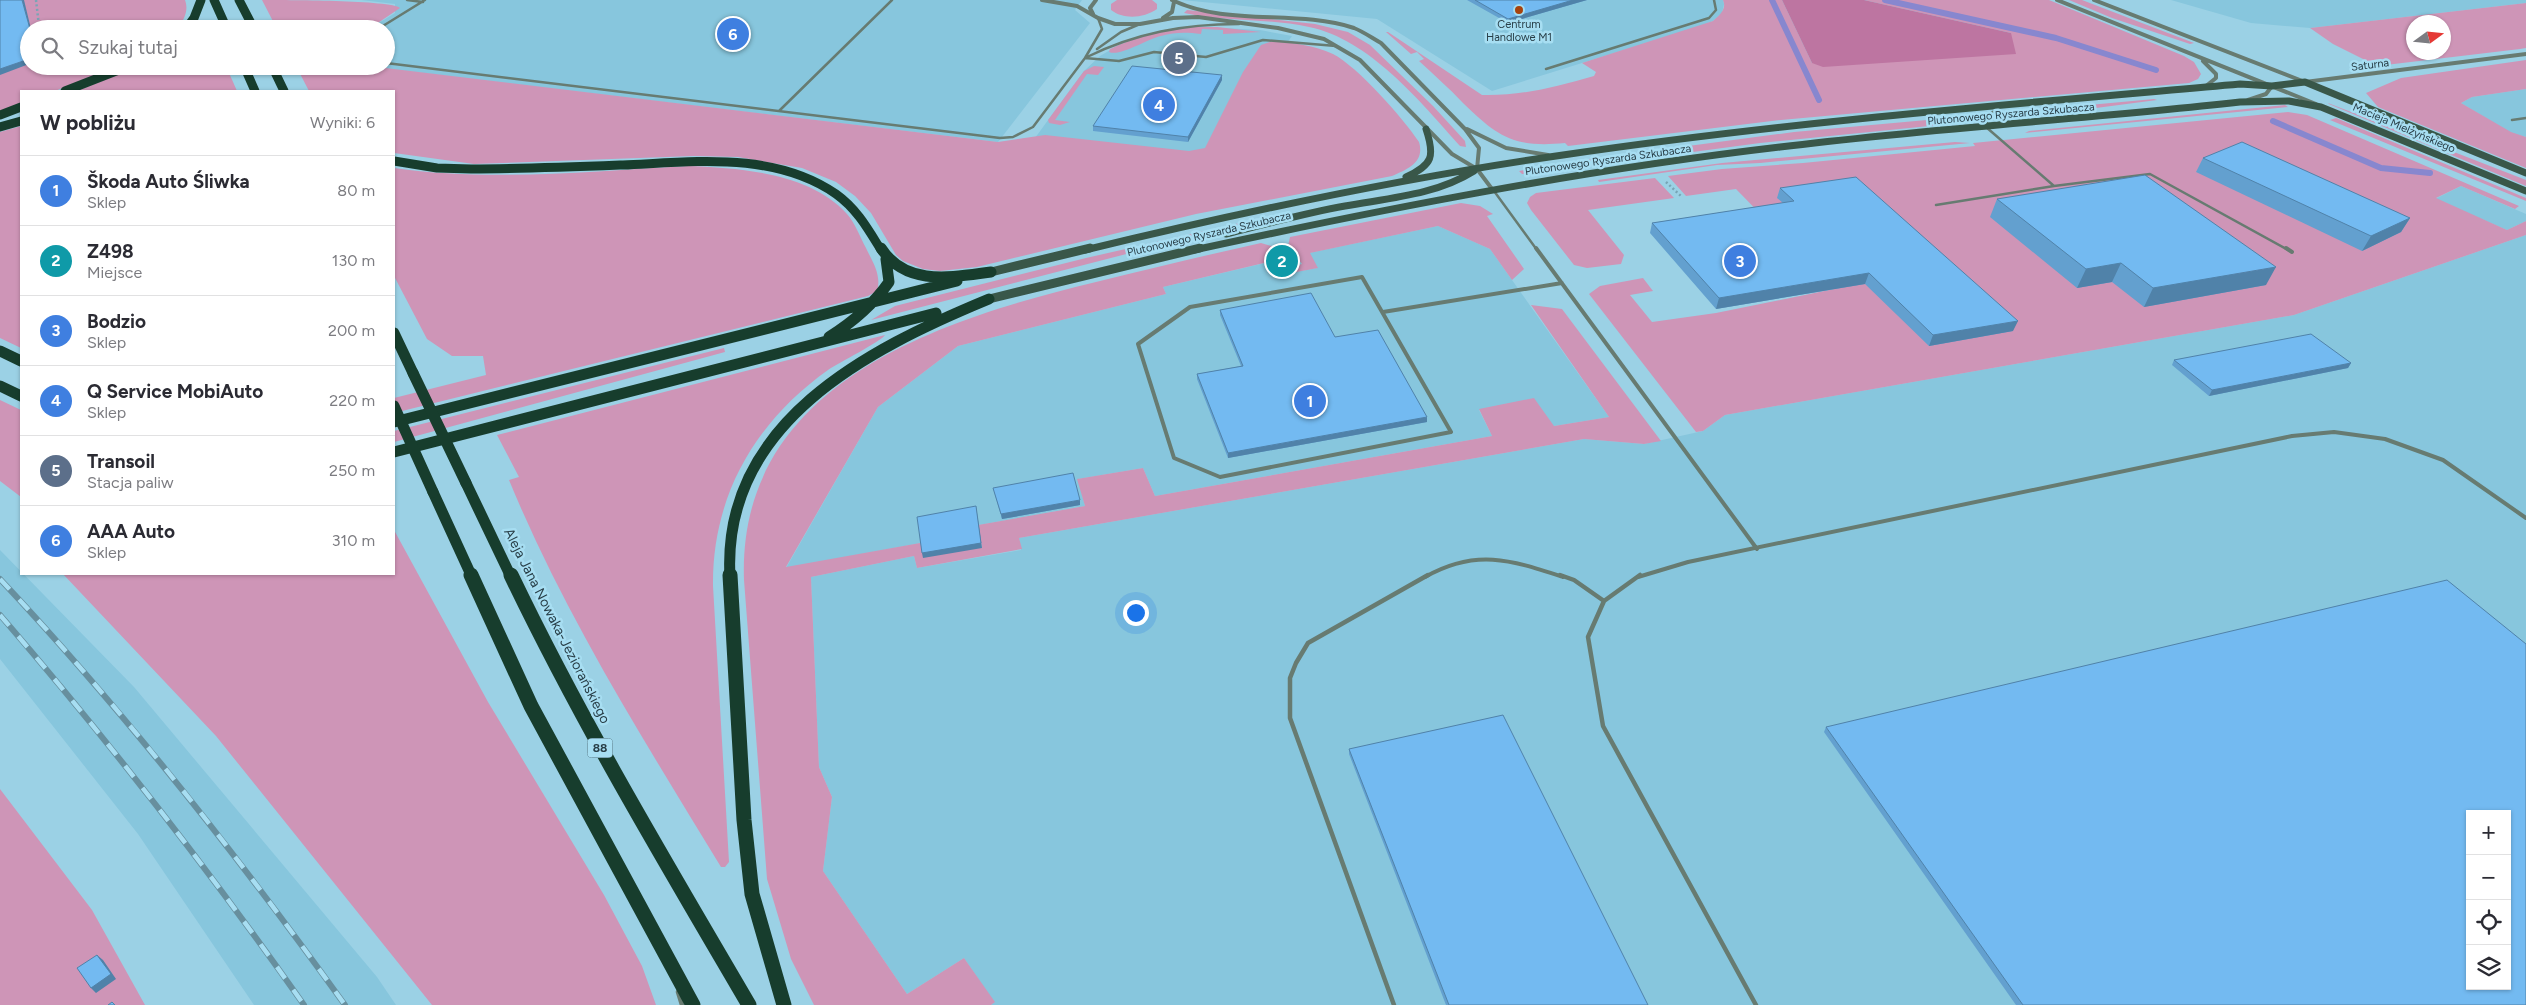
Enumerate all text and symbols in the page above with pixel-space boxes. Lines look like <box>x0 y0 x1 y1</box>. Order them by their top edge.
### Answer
marker: Centrum Handlowe M1 <box>1513 4 1525 16</box>
pin: 6 <box>717 15 749 53</box>
north arrow <box>2406 15 2451 60</box>
place label: Centrum Handlowe M1 <box>1486 18 1552 44</box>
search box <box>20 20 395 75</box>
icon: search <box>38 34 66 62</box>
text: Szukaj tutaj <box>78 36 178 59</box>
pin: 5 <box>1163 39 1195 77</box>
street label: Saturna <box>2350 56 2390 74</box>
pin: 4 <box>1143 86 1175 124</box>
street label: Plutonowego Ryszarda Szkubacza <box>1927 100 2095 128</box>
street label: Macieja Mielżyńskiego <box>2351 100 2457 156</box>
text: W pobliżu <box>40 110 136 135</box>
text: Wyniki: 6 <box>310 113 375 132</box>
street label: Plutonowego Ryszarda Szkubacza <box>1524 142 1692 178</box>
text: Škoda Auto Śliwka <box>87 170 250 193</box>
text: 1 <box>53 181 59 200</box>
text: 80 m <box>337 181 375 200</box>
text: Sklep <box>87 193 126 212</box>
street label: Plutonowego Ryszarda Szkubacza <box>1126 209 1292 259</box>
text: Z498 <box>87 240 134 263</box>
pin: 2 <box>1266 242 1298 280</box>
pin: 3 <box>1724 242 1756 280</box>
text: 2 <box>51 251 61 270</box>
text: 130 m <box>332 251 375 270</box>
text: Miejsce <box>87 263 142 282</box>
text: Bodzio <box>87 310 146 333</box>
text: 3 <box>52 321 60 340</box>
text: 200 m <box>328 321 375 340</box>
text: Sklep <box>87 333 126 352</box>
text: Q Service MobiAuto <box>87 380 263 403</box>
pin: 1 <box>1294 382 1326 420</box>
text: 4 <box>51 391 61 410</box>
text: 220 m <box>329 391 375 410</box>
text: Sklep <box>87 403 126 422</box>
text: Transoil <box>87 450 155 473</box>
text: 5 <box>51 461 61 480</box>
text: 250 m <box>329 461 375 480</box>
text: Stacja paliw <box>87 473 173 492</box>
text: AAA Auto <box>87 520 175 543</box>
street label: Aleja Jana Nowaka-Jeziorańskiego <box>500 525 614 727</box>
text: 6 <box>51 531 61 550</box>
text: 310 m <box>332 531 375 550</box>
text: Sklep <box>87 543 126 562</box>
your location <box>1123 600 1149 626</box>
road number: 88 <box>588 738 612 758</box>
map controls <box>2466 810 2511 990</box>
button: + <box>2466 810 2511 855</box>
button: − <box>2466 855 2511 900</box>
button: locate <box>2466 900 2511 945</box>
button: layers <box>2466 945 2511 990</box>

